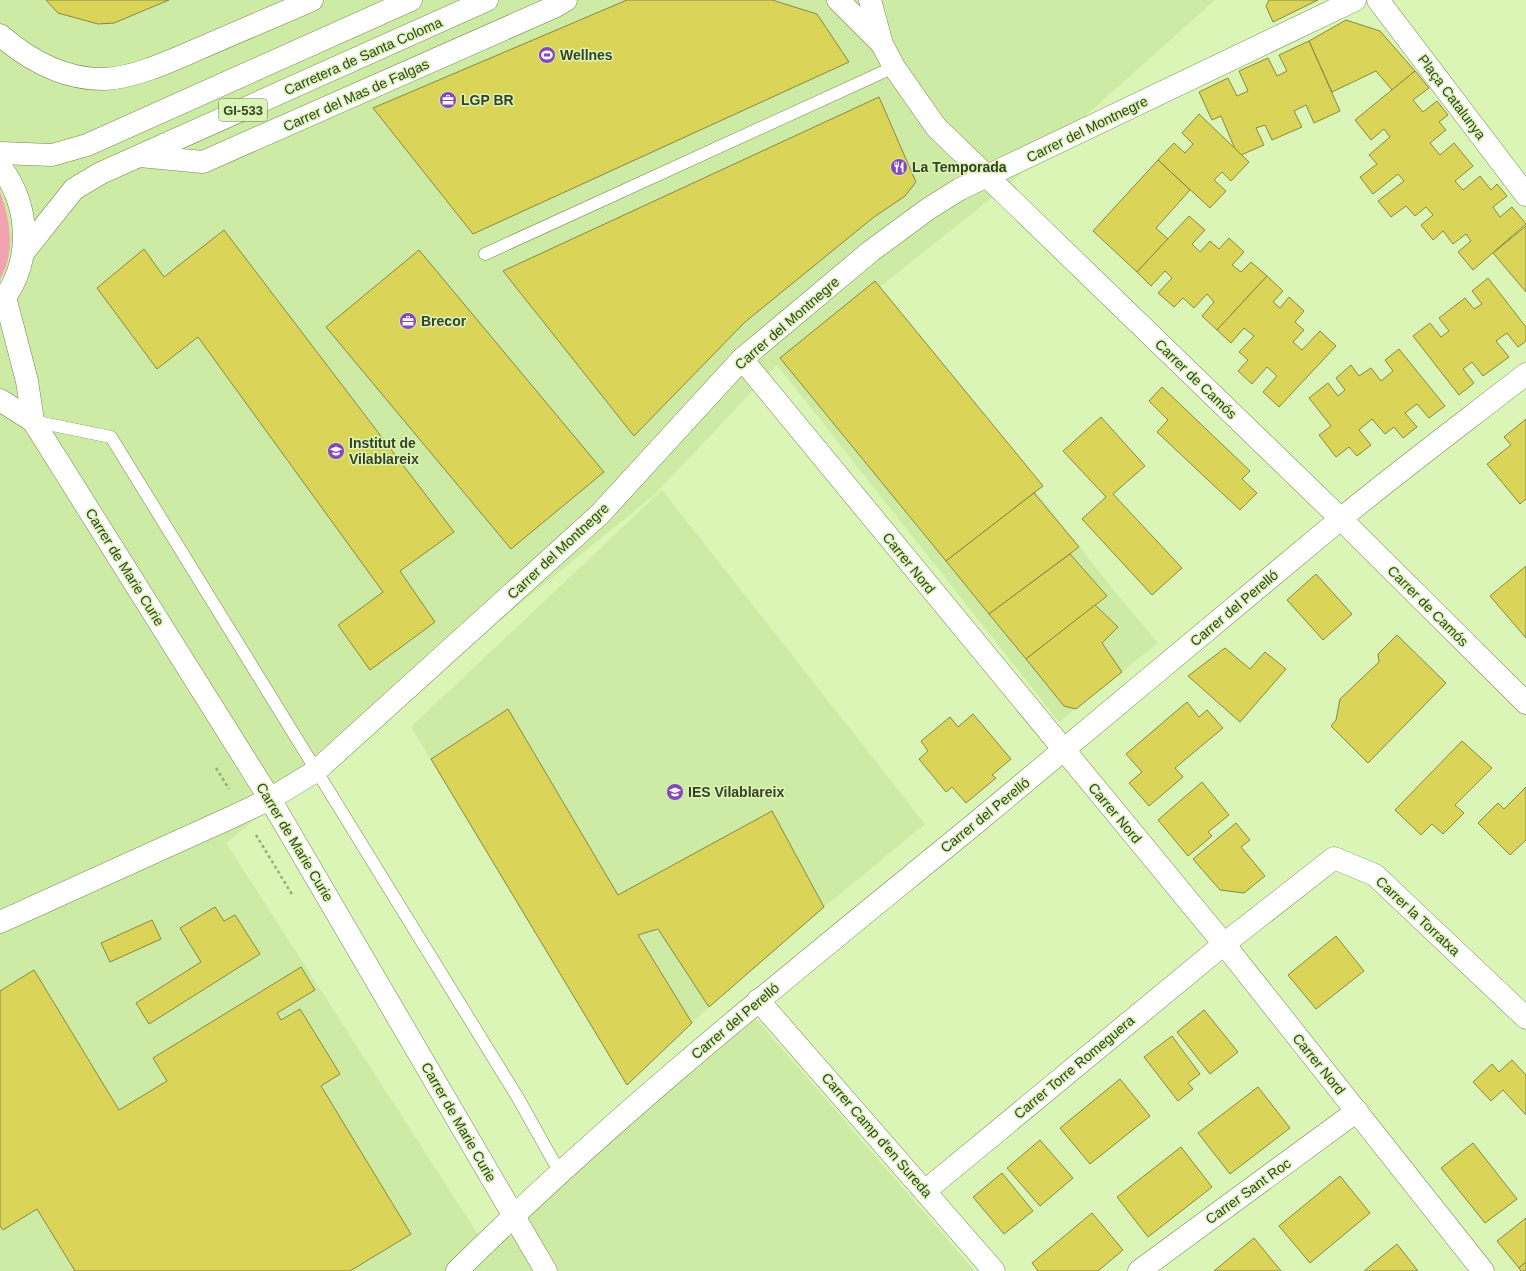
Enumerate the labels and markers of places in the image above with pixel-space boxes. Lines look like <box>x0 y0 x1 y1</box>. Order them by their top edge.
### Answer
sports icon: Wellnes <box>537 45 557 65</box>
place label: Wellnes <box>560 47 613 63</box>
office icon: LGP BR <box>438 90 458 110</box>
place label: LGP BR <box>461 92 514 108</box>
restaurant icon: La Temporada <box>889 157 909 177</box>
place label: La Temporada <box>912 159 1007 175</box>
office icon: Brecor <box>398 311 418 331</box>
place label: Brecor <box>421 313 467 329</box>
place label: Institut de Vilablareix <box>349 435 419 467</box>
school or university icon: Institut de Vilablareix <box>326 441 346 461</box>
school or university icon: IES Vilablareix <box>665 782 685 802</box>
place label: IES Vilablareix <box>688 784 784 800</box>

